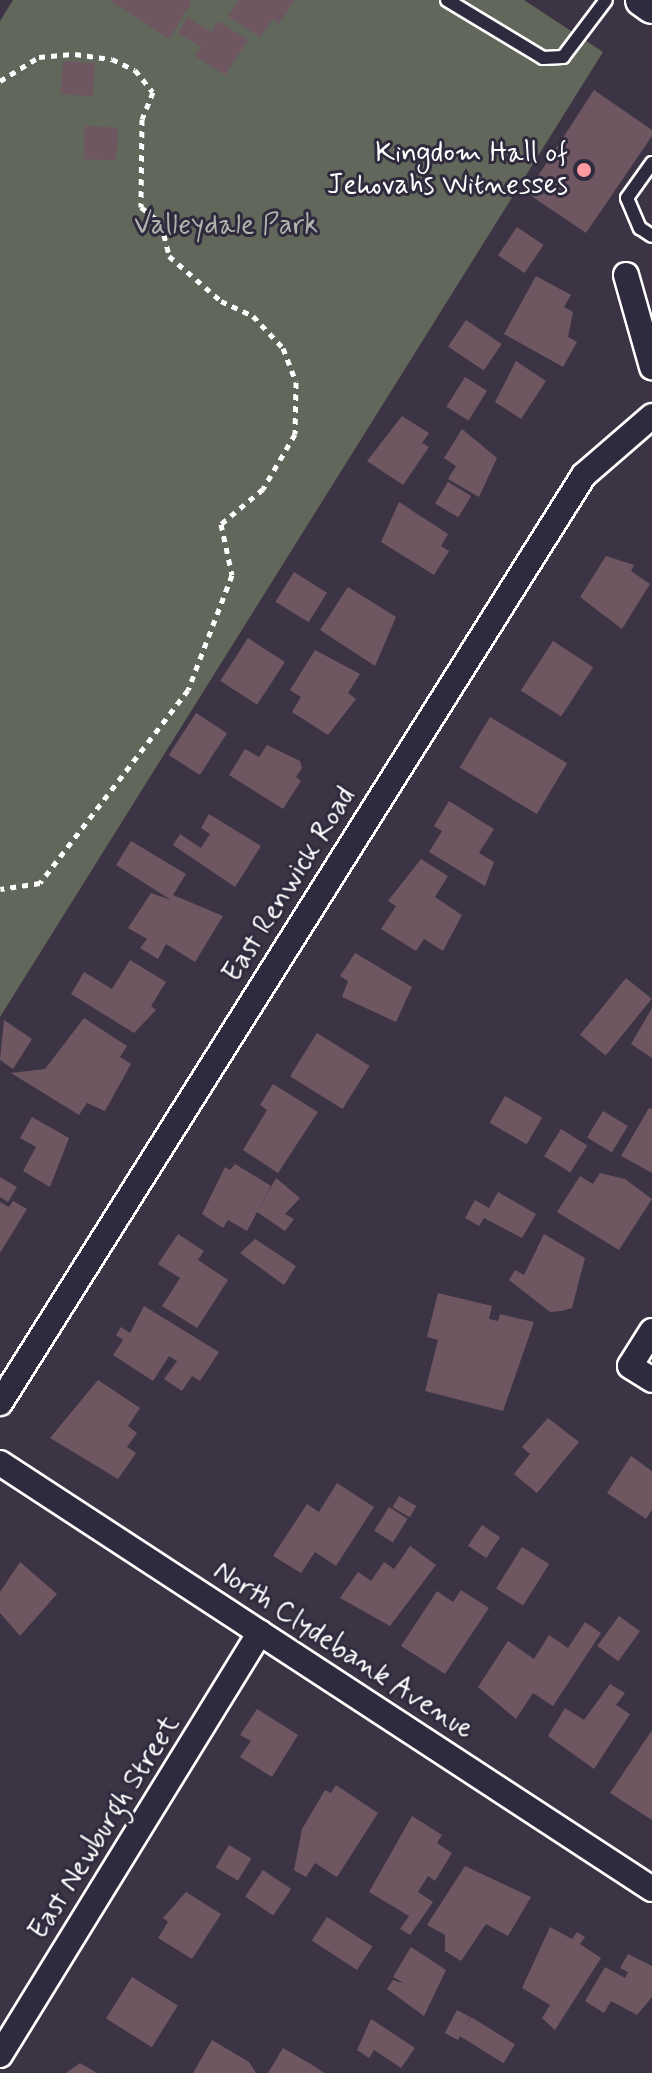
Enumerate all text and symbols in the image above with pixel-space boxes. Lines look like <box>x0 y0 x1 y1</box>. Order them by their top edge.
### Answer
place label: Kingdom Hall of Jehovahs Witnesses <box>327 137 568 203</box>
marker: Kingdom Hall of Jehovahs Witnesses <box>575 161 593 179</box>
park label: Valleydale Park <box>134 209 318 243</box>
street label: East Renwick Road <box>217 782 363 988</box>
street label: North Clydebank Avenue <box>208 1555 478 1747</box>
street label: East Newburgh Street <box>22 1710 188 1946</box>

